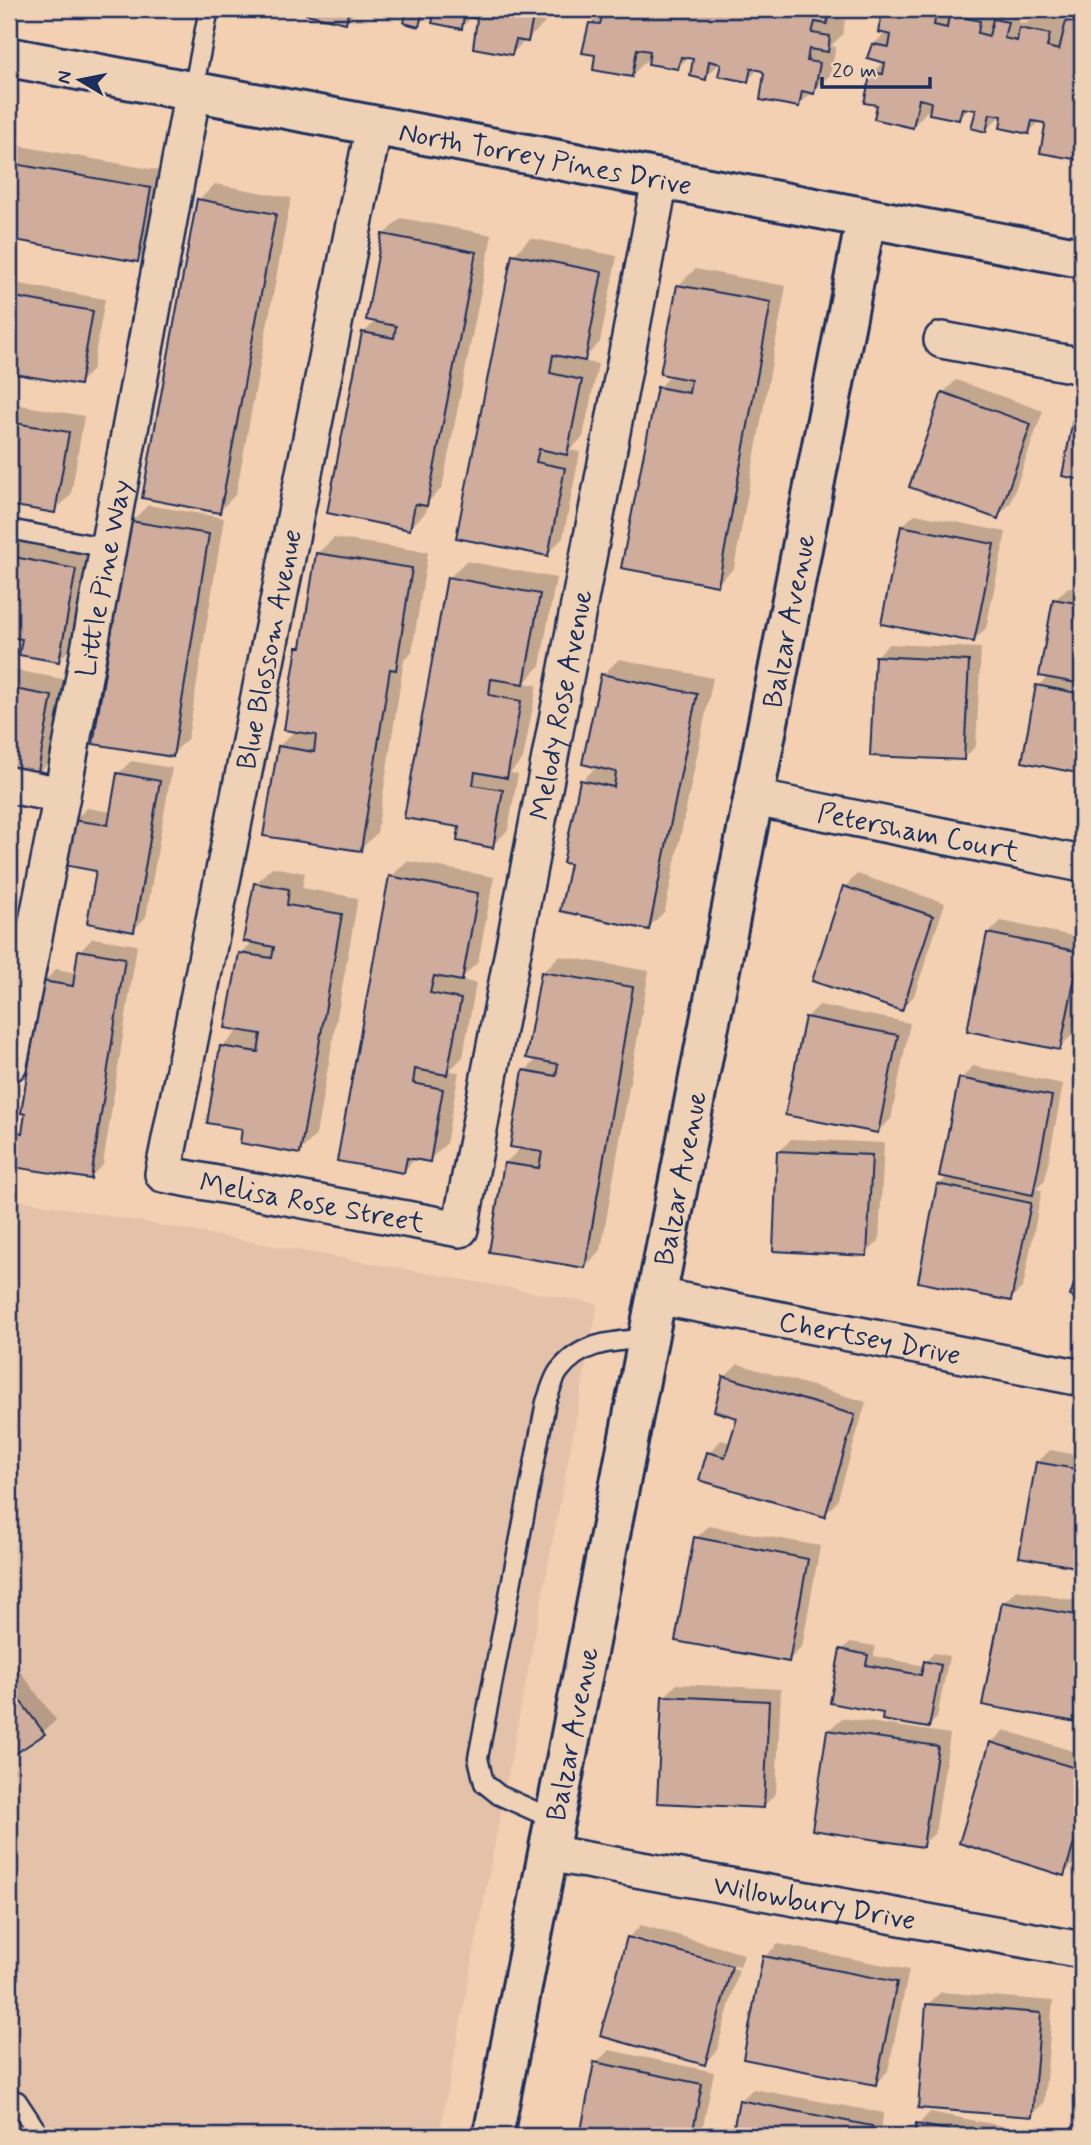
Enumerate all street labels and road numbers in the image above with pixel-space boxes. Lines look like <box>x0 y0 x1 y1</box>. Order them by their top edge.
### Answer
street label: North Torrey Pines Drive <box>396 114 695 206</box>
street label: Little Pine Way <box>68 477 141 680</box>
street label: Blue Blossom Avenue <box>229 526 312 773</box>
street label: Balzar Avenue <box>755 531 825 711</box>
street label: Melody Rose Avenue <box>522 587 603 823</box>
street label: Petersham Court <box>814 795 1023 872</box>
street label: Balzar Avenue <box>647 1088 717 1269</box>
street label: Melisa Rose Street <box>196 1165 428 1243</box>
street label: Chertsey Drive <box>776 1304 964 1375</box>
street label: Balzar Avenue <box>539 1644 609 1824</box>
street label: Willowbury Drive <box>710 1867 918 1940</box>

